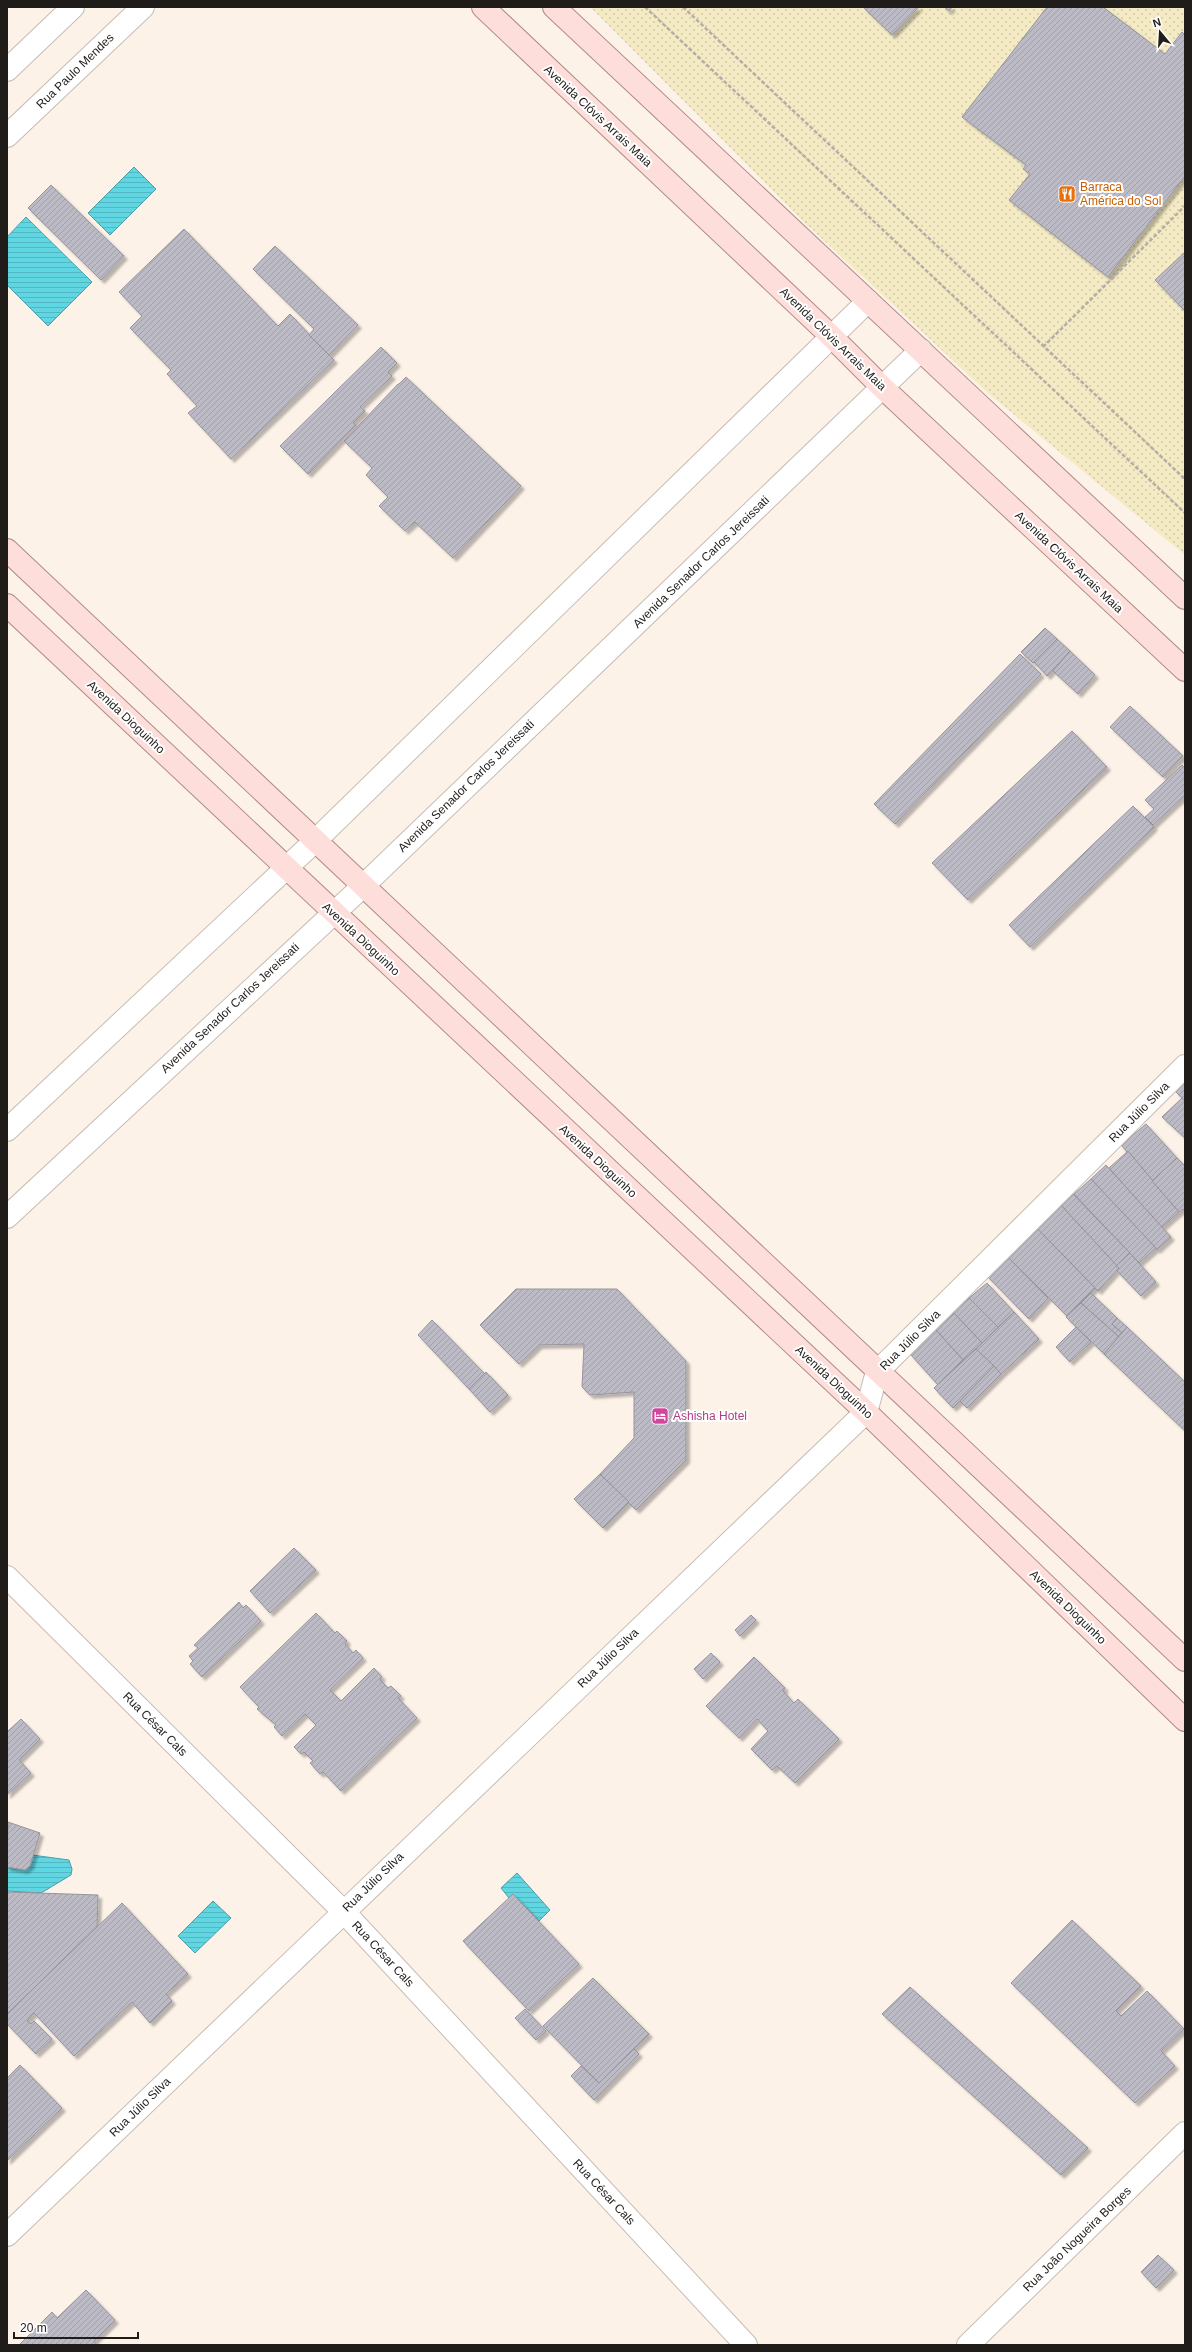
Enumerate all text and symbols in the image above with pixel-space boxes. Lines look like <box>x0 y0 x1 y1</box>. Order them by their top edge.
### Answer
north arrow <box>1140 12 1180 52</box>
text: N <box>1151 16 1163 29</box>
street label: Rua Paulo Mendes <box>33 31 117 111</box>
street label: Avenida Clóvis Arrais Maia <box>541 62 655 170</box>
place label: Barraca América do Sol <box>1080 180 1161 208</box>
restaurant icon: Barraca América do Sol <box>1057 184 1077 204</box>
street label: Avenida Clóvis Arrais Maia <box>777 284 889 394</box>
street label: Avenida Senador Carlos Jereissati <box>630 493 772 631</box>
street label: Avenida Clóvis Arrais Maia <box>1012 508 1126 616</box>
street label: Avenida Dioguinho <box>84 678 168 757</box>
street label: Avenida Senador Carlos Jereissati <box>395 717 537 855</box>
street label: Avenida Dioguinho <box>319 900 403 979</box>
street label: Avenida Senador Carlos Jereissati <box>158 940 302 1076</box>
street label: Rua Júlio Silva <box>1106 1079 1172 1145</box>
street label: Avenida Dioguinho <box>556 1122 640 1201</box>
street label: Rua Júlio Silva <box>877 1307 943 1373</box>
street label: Avenida Dioguinho <box>792 1343 876 1422</box>
hotel icon: Ashisha Hotel <box>650 1406 670 1426</box>
place label: Ashisha Hotel <box>673 1409 747 1423</box>
street label: Avenida Dioguinho <box>1027 1567 1109 1647</box>
street label: Rua Júlio Silva <box>575 1625 642 1691</box>
street label: Rua César Cals <box>120 1689 190 1759</box>
street label: Rua Júlio Silva <box>340 1849 407 1915</box>
street label: Rua César Cals <box>349 1918 417 1990</box>
street label: Rua Júlio Silva <box>107 2074 174 2140</box>
street label: Rua César Cals <box>570 2156 638 2228</box>
street label: Rua João Nogueira Borges <box>1020 2184 1134 2294</box>
scale bar <box>14 2314 138 2340</box>
text: 20 m <box>20 2321 47 2335</box>

